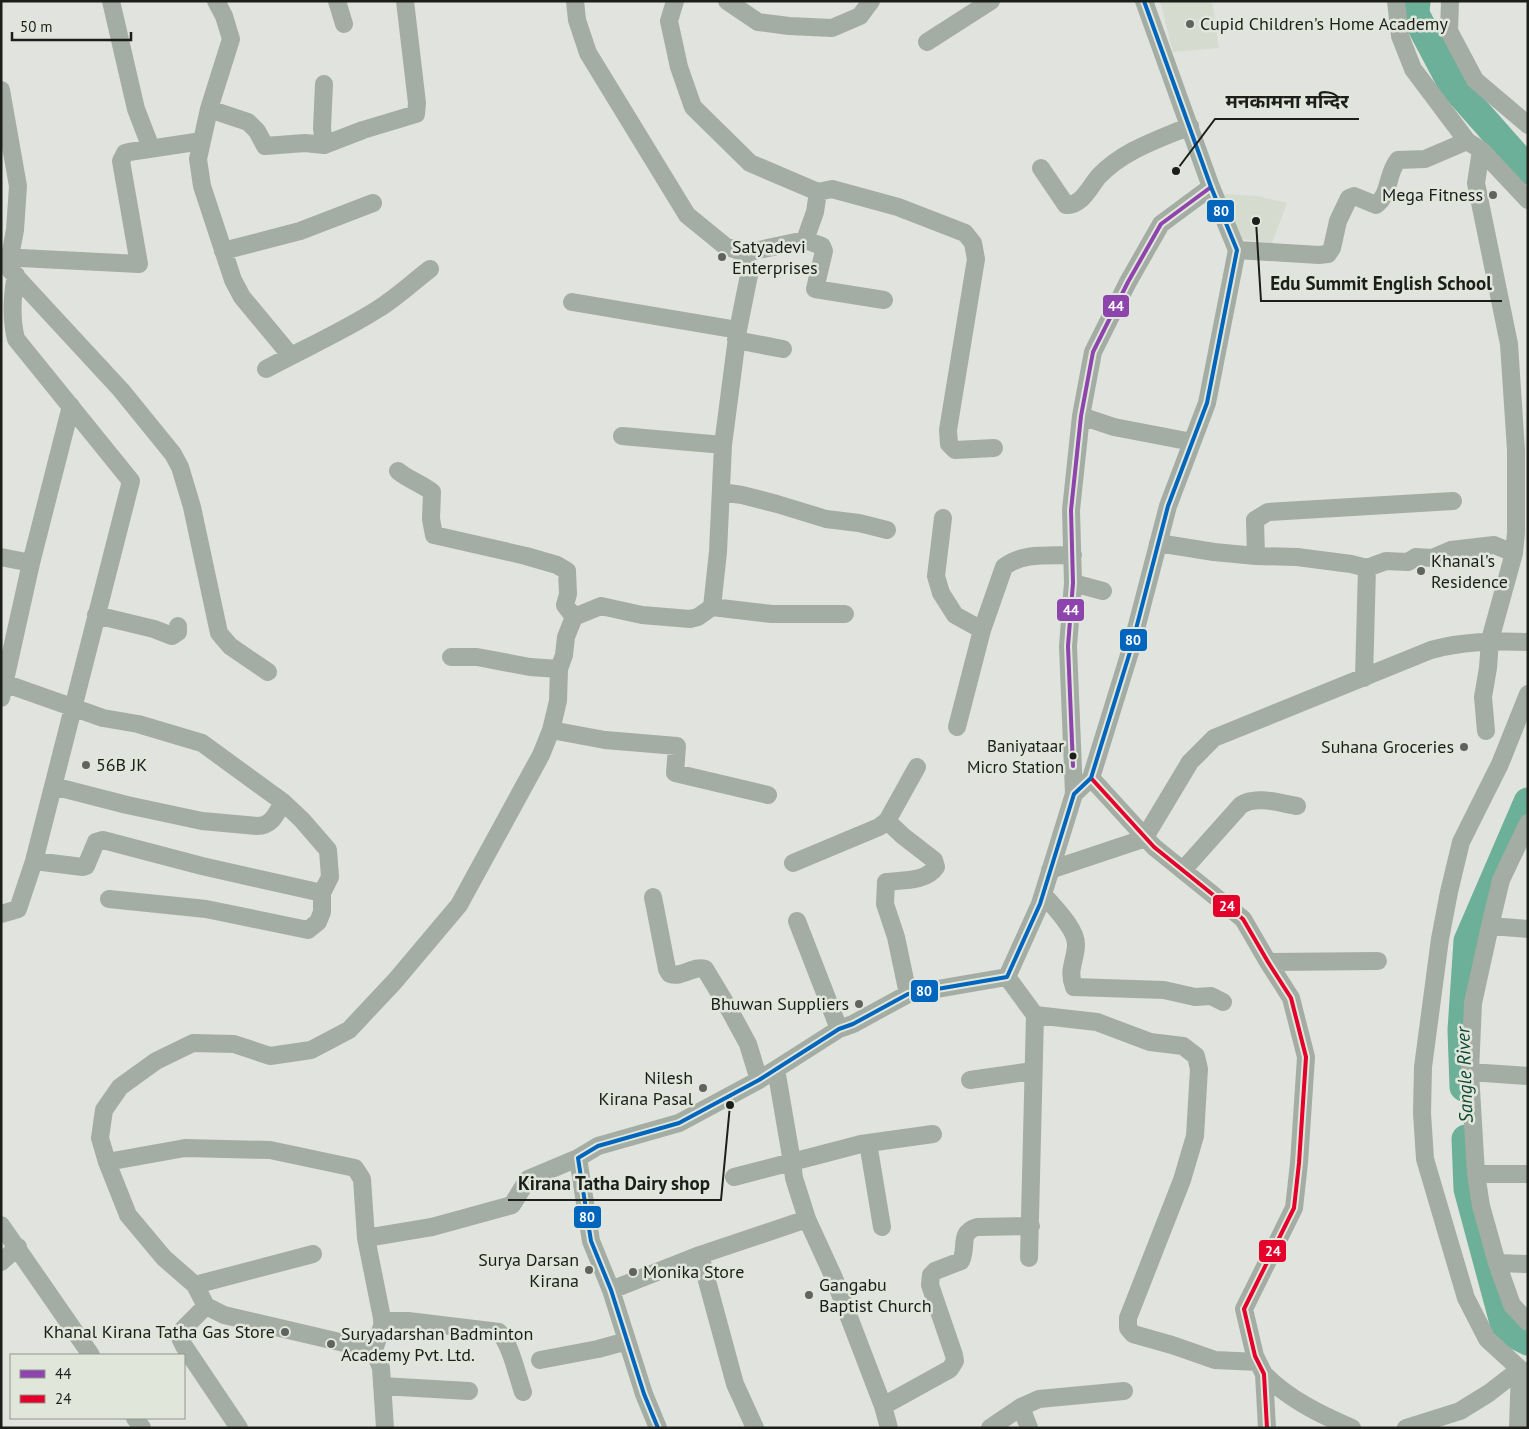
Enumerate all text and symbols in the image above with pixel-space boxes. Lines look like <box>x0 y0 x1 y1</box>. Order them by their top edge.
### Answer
scale bar <box>12 10 131 42</box>
place label: Cupid Children's Home Academy <box>1200 12 1448 35</box>
text: 50 m <box>20 17 53 36</box>
marker: Cupid Children's Home Academy <box>1184 18 1196 30</box>
callout: मनकामना मन्दिर <box>1215 85 1359 119</box>
text: मनकामना मन्दिर <box>1225 89 1349 113</box>
place label: Mega Fitness <box>1382 183 1483 206</box>
marker: Mega Fitness <box>1487 189 1499 201</box>
line badge: 80 <box>1206 199 1235 223</box>
text: 80 <box>1213 202 1229 220</box>
place label: Satyadevi Enterprises <box>732 235 818 279</box>
marker: Satyadevi Enterprises <box>716 251 728 263</box>
callout: Edu Summit English School <box>1261 267 1502 301</box>
text: Edu Summit English School <box>1270 271 1492 295</box>
line badge: 44 <box>1102 294 1130 318</box>
text: 44 <box>1108 297 1124 315</box>
place label: Khanal's Residence <box>1431 549 1508 593</box>
marker: Khanal's Residence <box>1415 565 1427 577</box>
line badge: 44 <box>1056 598 1085 622</box>
text: 44 <box>1063 601 1079 619</box>
line badge: 80 <box>1119 628 1148 652</box>
text: 80 <box>1125 631 1141 649</box>
place label: Baniyataar Micro Station <box>967 735 1064 778</box>
place label: Suhana Groceries <box>1321 735 1454 758</box>
marker: Suhana Groceries <box>1458 741 1470 753</box>
marker: Baniyataar Micro Station <box>1068 751 1078 761</box>
place label: 56B JK <box>96 753 147 776</box>
marker: 56B JK <box>80 759 92 771</box>
line badge: 24 <box>1212 894 1241 918</box>
text: 24 <box>1219 897 1235 915</box>
line badge: 80 <box>910 979 939 1003</box>
text: 80 <box>916 982 932 1000</box>
place label: Bhuwan Suppliers <box>710 992 849 1015</box>
marker: Bhuwan Suppliers <box>853 998 865 1010</box>
water label: Sangle River <box>1450 1025 1478 1123</box>
place label: Nilesh Kirana Pasal <box>598 1066 694 1110</box>
marker: Nilesh Kirana Pasal <box>697 1082 709 1094</box>
callout: Kirana Tatha Dairy shop <box>508 1166 721 1200</box>
text: Kirana Tatha Dairy shop <box>518 1171 710 1195</box>
line badge: 80 <box>573 1205 602 1229</box>
text: 80 <box>579 1208 595 1226</box>
line badge: 24 <box>1258 1239 1287 1263</box>
text: 24 <box>1265 1242 1281 1260</box>
place label: Surya Darsan Kirana <box>478 1248 579 1292</box>
place label: Monika Store <box>643 1260 744 1283</box>
marker: Surya Darsan Kirana <box>583 1264 595 1276</box>
marker: Monika Store <box>627 1266 639 1278</box>
place label: Gangabu Baptist Church <box>819 1273 932 1317</box>
marker: Gangabu Baptist Church <box>803 1289 815 1301</box>
place label: Khanal Kirana Tatha Gas Store <box>43 1320 275 1343</box>
place label: Suryadarshan Badminton Academy Pvt. Ltd. <box>341 1322 533 1366</box>
marker: Khanal Kirana Tatha Gas Store <box>279 1326 291 1338</box>
marker: Suryadarshan Badminton Academy Pvt. Ltd. <box>325 1338 337 1350</box>
legend <box>10 1354 185 1419</box>
text: 44 <box>55 1364 71 1383</box>
text: 24 <box>55 1389 71 1408</box>

